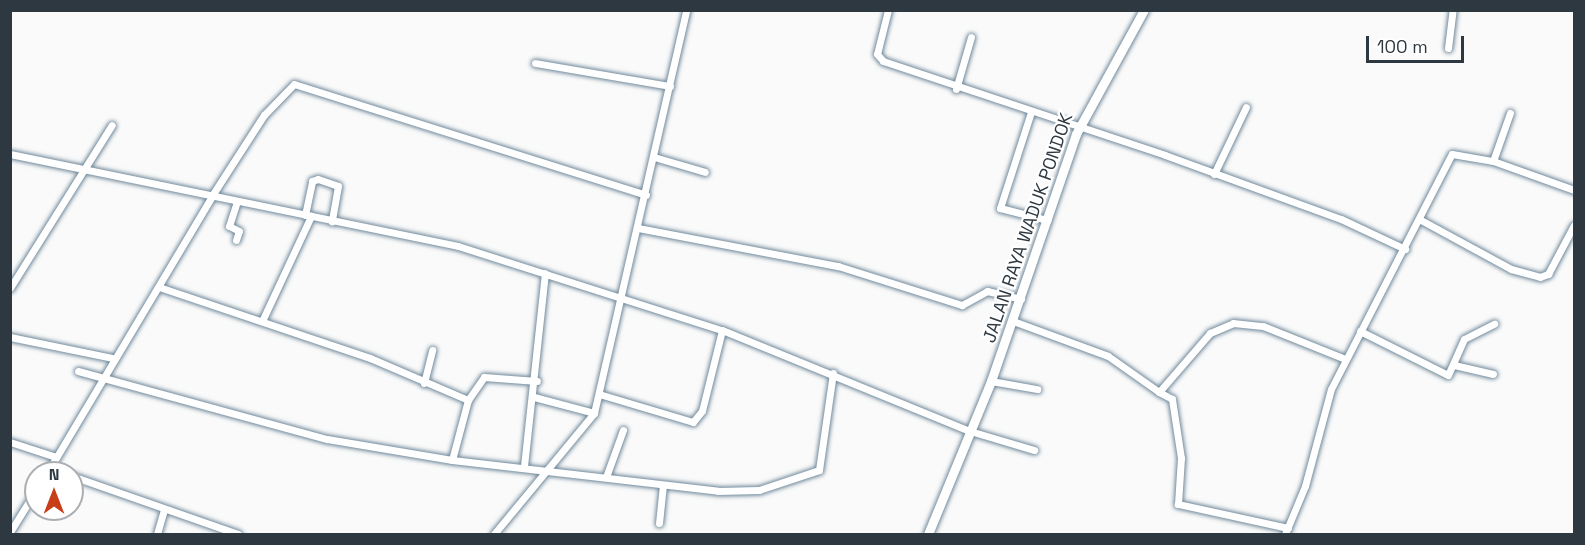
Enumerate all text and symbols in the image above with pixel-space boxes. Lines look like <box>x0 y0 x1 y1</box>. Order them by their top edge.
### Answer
scale bar <box>1369 24 1466 62</box>
text: 100 m <box>1377 35 1428 58</box>
street label: JALAN RAYA WADUK PONDOK <box>978 110 1078 346</box>
north arrow <box>24 461 84 521</box>
text: N <box>49 464 59 485</box>

